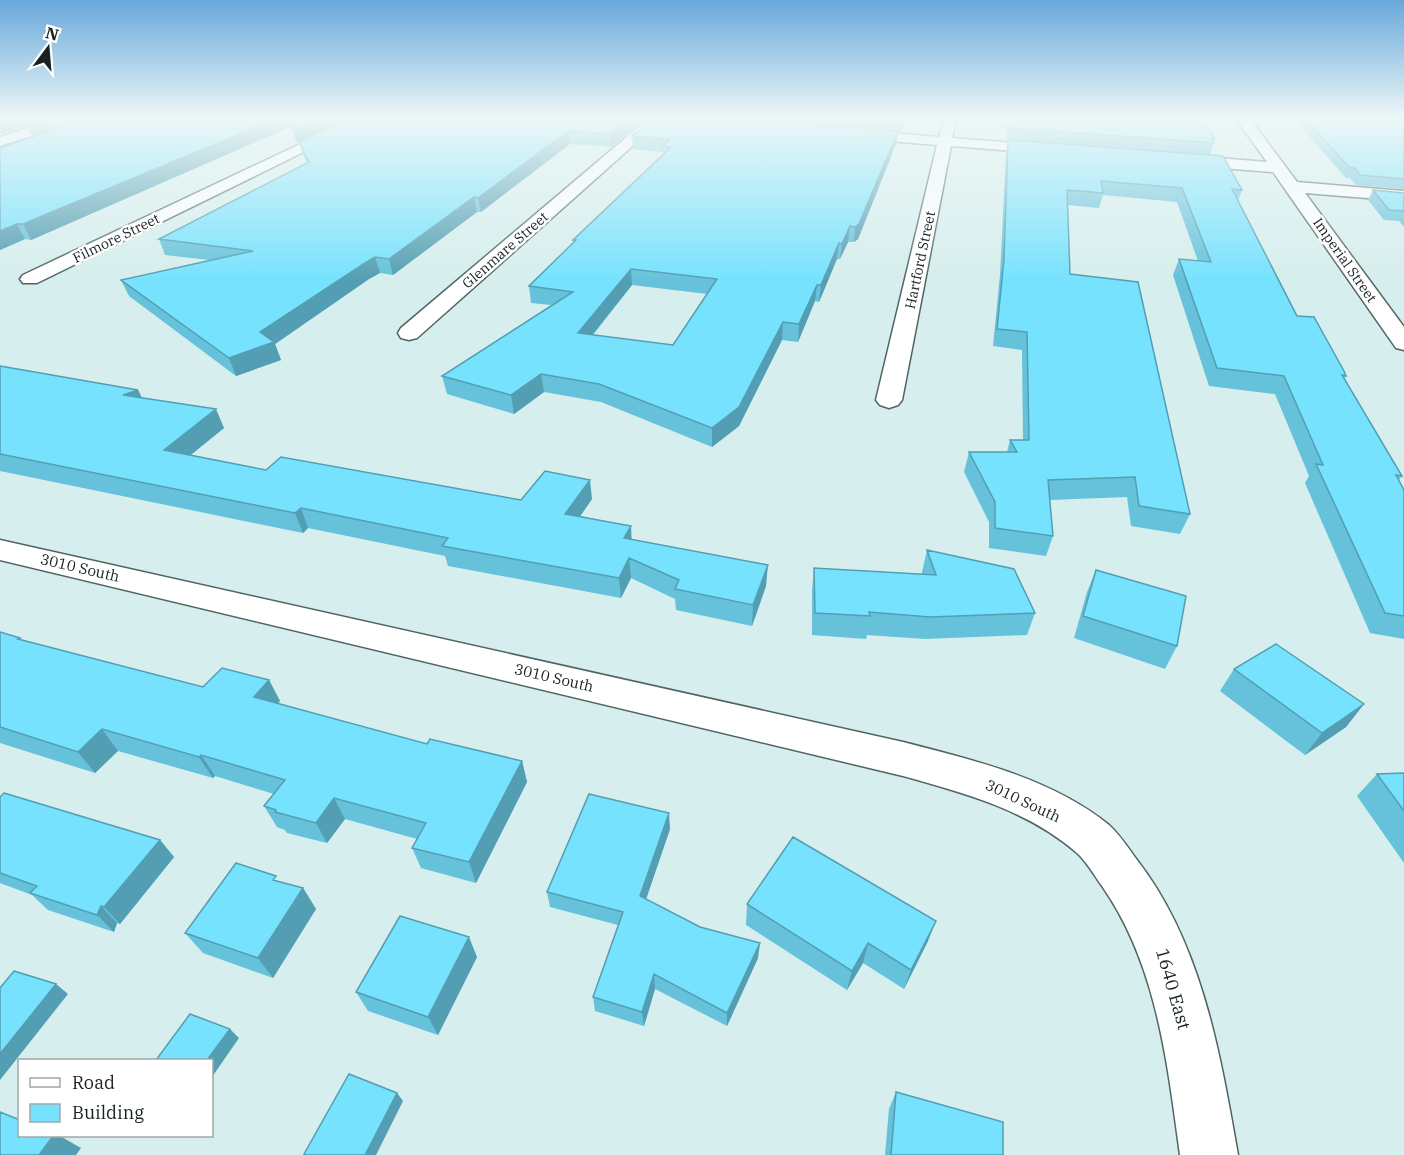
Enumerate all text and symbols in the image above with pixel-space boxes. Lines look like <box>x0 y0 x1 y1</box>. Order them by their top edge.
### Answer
north arrow <box>18 18 78 78</box>
text: N <box>43 22 61 45</box>
street label: Glenmare Street <box>458 208 552 292</box>
street label: Filmore Street <box>70 209 162 267</box>
street label: Hartford Street <box>901 209 939 311</box>
street label: Imperial Street <box>1309 214 1381 306</box>
street label: 3010 South <box>39 549 122 586</box>
street label: 3010 South <box>513 659 596 696</box>
street label: 3010 South <box>983 775 1064 826</box>
street label: 1640 East <box>1151 945 1196 1032</box>
legend <box>18 1059 213 1137</box>
text: Road <box>72 1071 115 1094</box>
text: Building <box>72 1101 144 1124</box>

